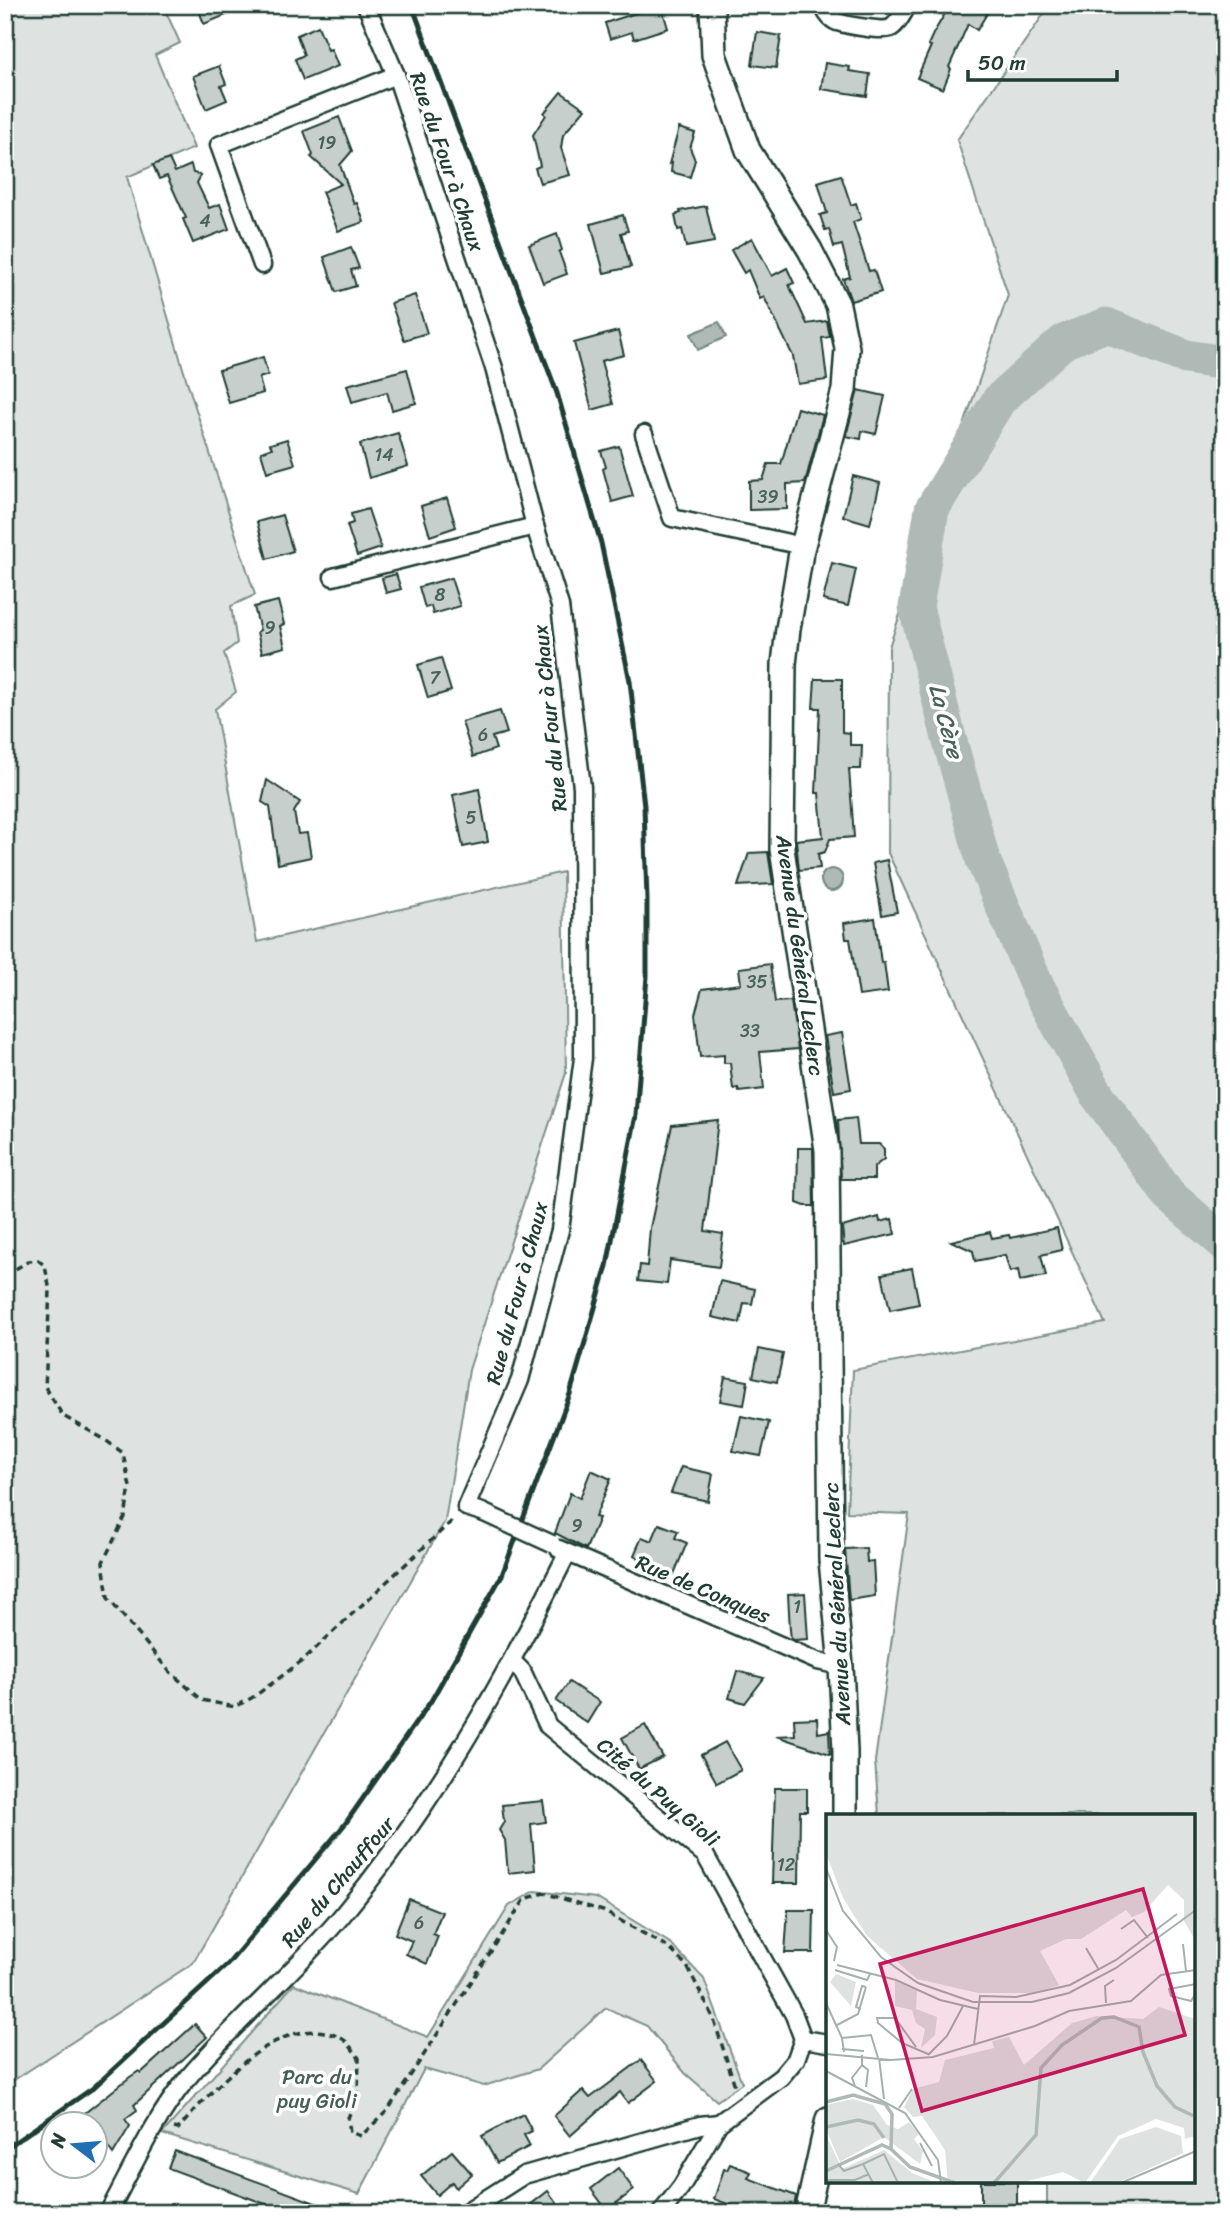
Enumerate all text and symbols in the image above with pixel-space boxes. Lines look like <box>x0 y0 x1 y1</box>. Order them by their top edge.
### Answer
scale bar <box>968 38 1116 82</box>
text: 50 m <box>978 44 1026 82</box>
street label: Rue du Four à Chaux <box>398 67 496 257</box>
house number: 19 <box>318 127 336 159</box>
house number: 4 <box>199 205 211 237</box>
house number: 14 <box>375 439 393 471</box>
house number: 39 <box>758 481 778 513</box>
house number: 8 <box>435 579 446 611</box>
house number: 9 <box>264 612 276 644</box>
street label: Rue du Four à Chaux <box>521 622 579 814</box>
house number: 7 <box>430 662 442 694</box>
water label: La Cère <box>916 679 976 765</box>
house number: 6 <box>478 719 488 751</box>
house number: 5 <box>466 802 477 834</box>
street label: Avenue du Général Leclerc <box>764 831 836 1078</box>
house number: 35 <box>747 966 767 998</box>
house number: 33 <box>740 1015 760 1047</box>
street label: Rue du Four à Chaux <box>474 1197 560 1389</box>
street label: Avenue du Général Leclerc <box>812 1481 862 1727</box>
house number: 9 <box>571 1510 583 1542</box>
street label: Rue de Conques <box>630 1544 777 1635</box>
house number: 1 <box>793 1591 801 1623</box>
street label: Cité du Puy Gioli <box>588 1727 729 1858</box>
street label: Rue du Chauffour <box>271 1806 406 1957</box>
inset map <box>826 1814 1195 2183</box>
house number: 12 <box>777 1849 795 1881</box>
house number: 6 <box>414 1907 424 1939</box>
park label: Parc du puy Gioli <box>276 2058 358 2120</box>
north arrow <box>38 2110 108 2180</box>
text: N <box>40 2129 76 2152</box>

